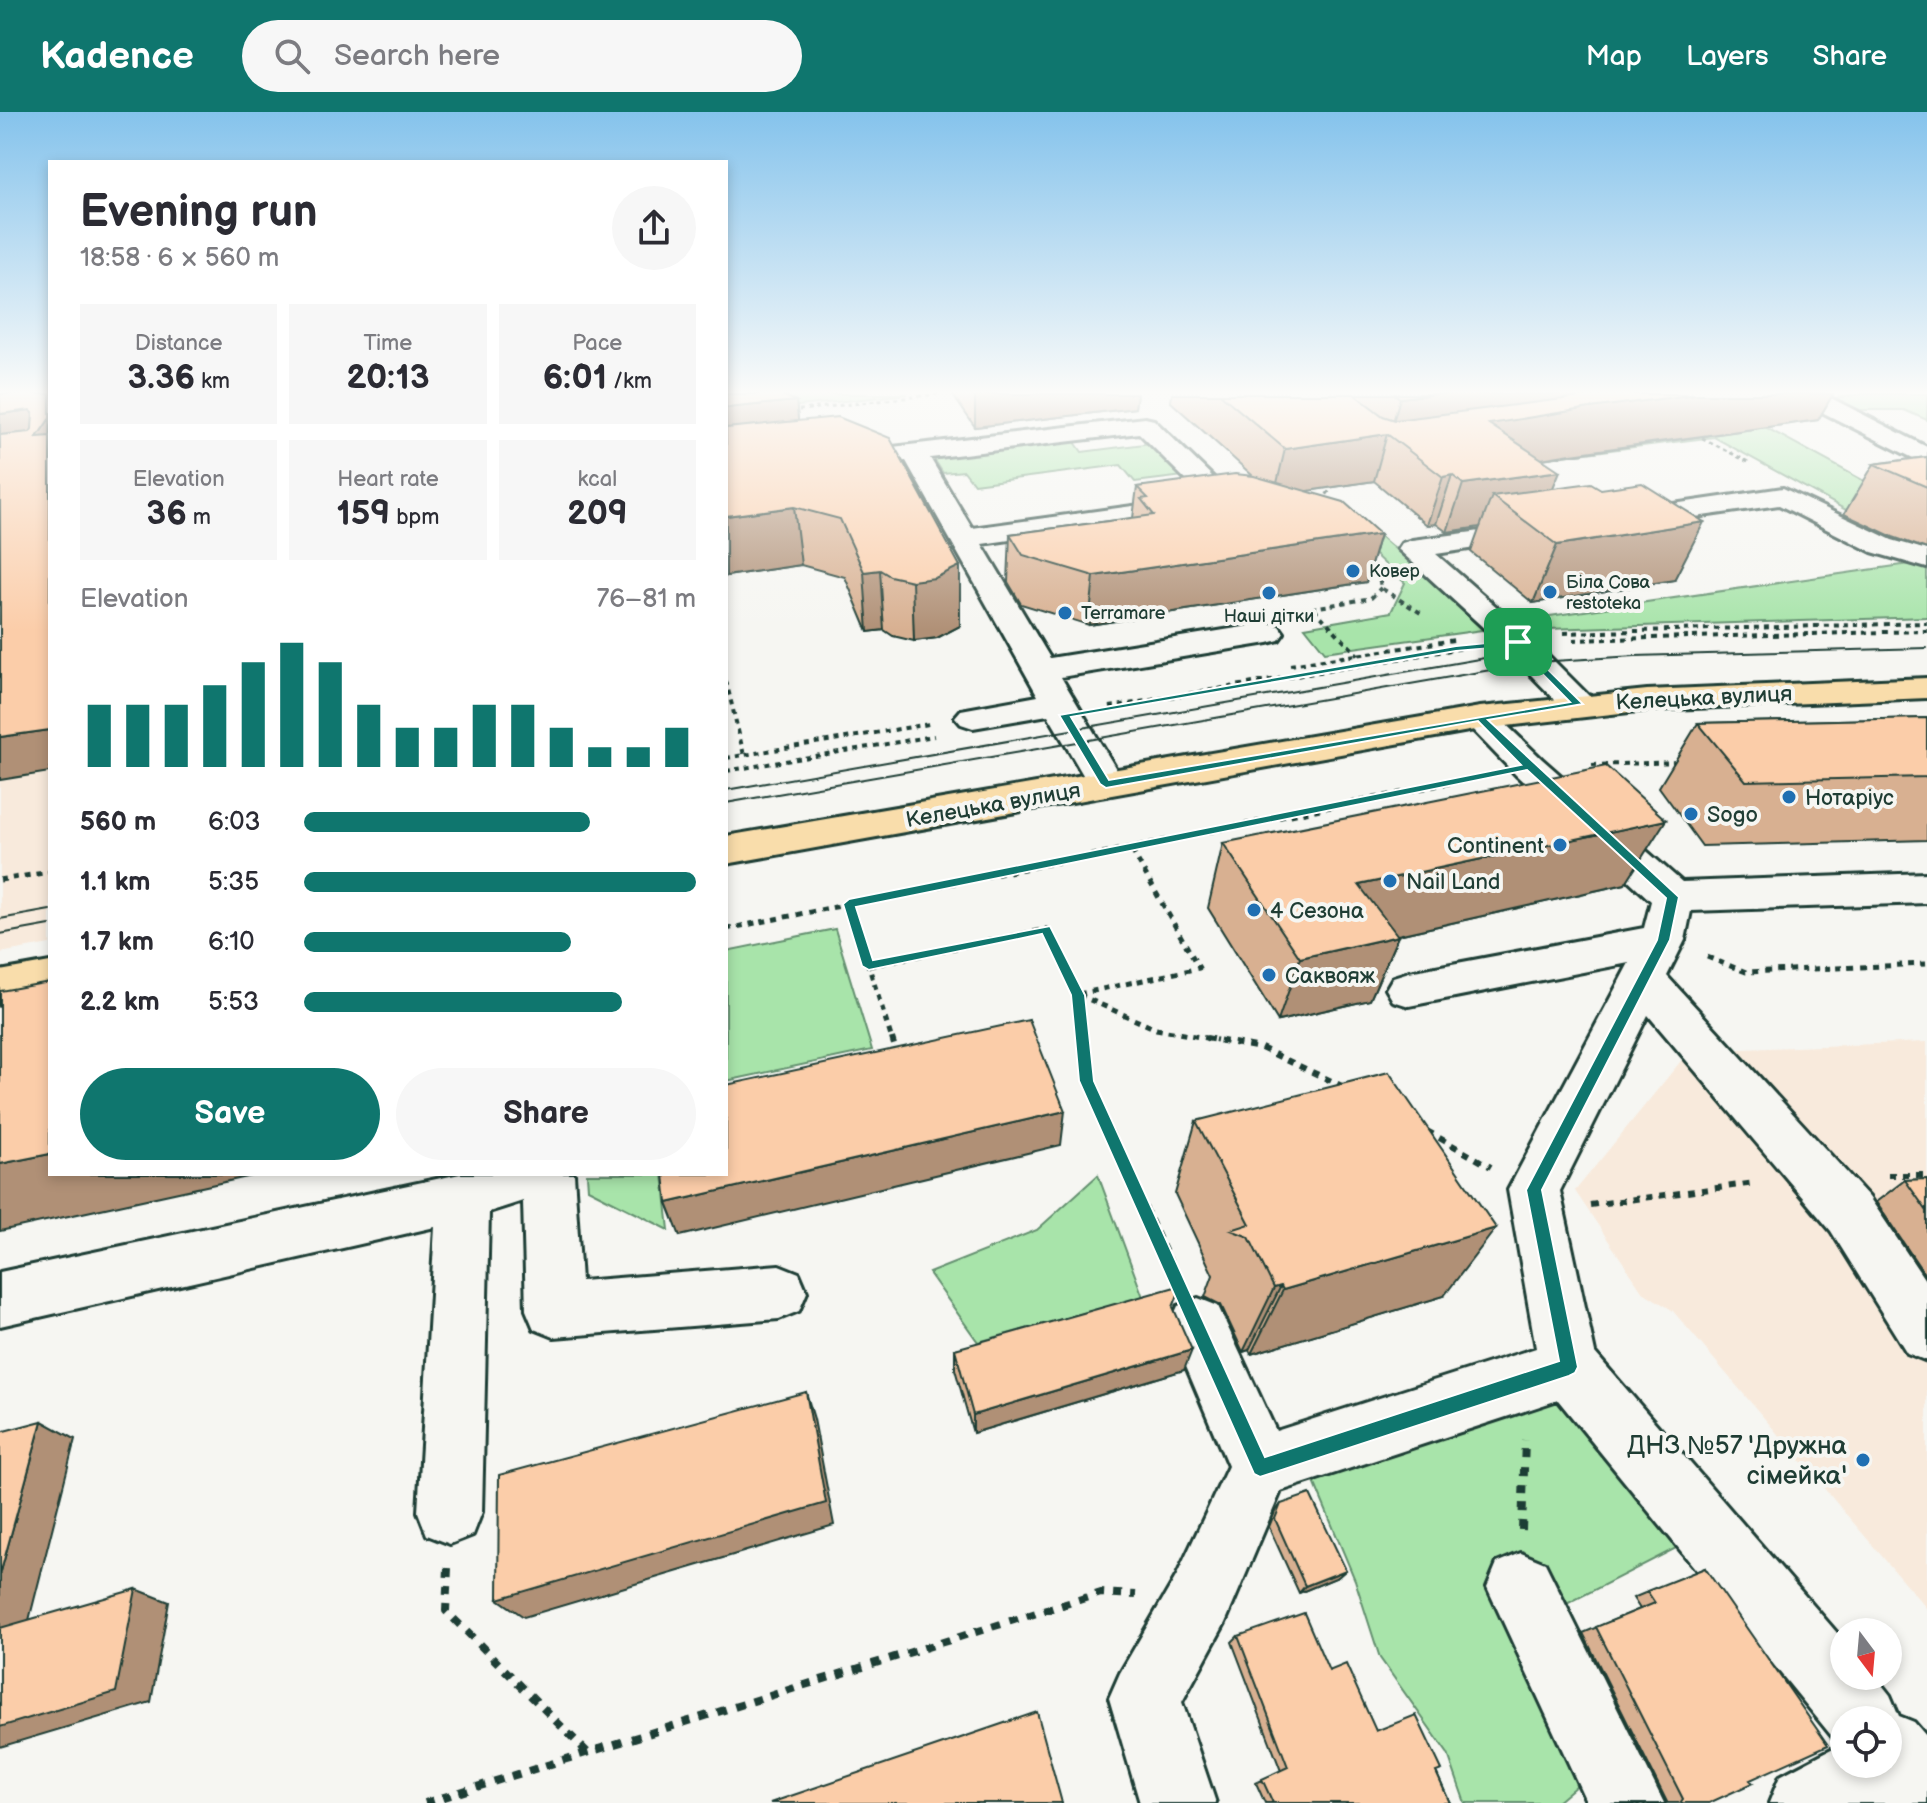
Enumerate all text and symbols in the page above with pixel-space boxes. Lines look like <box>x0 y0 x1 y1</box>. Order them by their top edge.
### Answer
search box <box>242 20 802 92</box>
text: Kadence <box>40 34 194 79</box>
icon: search <box>270 34 314 78</box>
text: Search here <box>334 38 500 74</box>
text: Map <box>1586 40 1642 73</box>
text: Layers <box>1686 40 1769 73</box>
text: Share <box>1813 40 1887 73</box>
text: Evening run <box>80 186 317 239</box>
button: share <box>612 186 696 270</box>
text: 18:58 · 6 × 560 m <box>80 243 279 274</box>
text: Distance <box>135 330 223 357</box>
text: Time <box>364 330 412 357</box>
text: Pace <box>572 330 622 357</box>
text: 3.36 <box>127 357 195 398</box>
text: 20:13 <box>346 357 430 398</box>
text: 6:01 <box>543 357 607 398</box>
text: km <box>195 368 230 395</box>
text: /km <box>607 368 652 395</box>
text: Elevation <box>133 466 225 493</box>
text: Heart rate <box>337 466 439 493</box>
text: kcal <box>578 466 617 493</box>
text: 36 <box>146 493 187 534</box>
text: 159 <box>336 493 390 534</box>
text: 209 <box>567 493 628 534</box>
text: m <box>187 504 211 531</box>
text: bpm <box>390 504 440 531</box>
place label: Ковер <box>1369 561 1420 582</box>
marker: Ковер <box>1344 562 1362 580</box>
place label: Біла Сова restoteka <box>1566 572 1651 614</box>
marker: Біла Сова restoteka <box>1541 583 1559 601</box>
text: Elevation <box>80 584 188 615</box>
text: 76–81 m <box>596 584 696 615</box>
marker: Наші дітки <box>1260 584 1278 602</box>
place label: Terramare <box>1081 603 1166 624</box>
marker: Terramare <box>1056 604 1074 622</box>
place label: Наші дітки <box>1224 606 1314 627</box>
pin <box>1484 608 1552 676</box>
icon: arrive <box>1496 620 1540 664</box>
street label: Келецька вулиця <box>1615 680 1793 717</box>
street label: Келецька вулиця <box>904 777 1083 834</box>
place label: Нотаріус <box>1805 785 1894 812</box>
marker: Нотаріус <box>1780 788 1798 806</box>
place label: Sogo <box>1707 802 1758 829</box>
marker: Sogo <box>1682 805 1700 823</box>
text: 560 m <box>80 807 156 838</box>
text: 6:03 <box>208 807 260 838</box>
place label: Continent <box>1447 833 1544 860</box>
marker: Continent <box>1551 836 1569 854</box>
text: 1.1 km <box>80 867 150 898</box>
text: 5:35 <box>208 867 259 898</box>
place label: Nail Land <box>1406 869 1500 896</box>
marker: Nail Land <box>1381 872 1399 890</box>
place label: 4 Сезона <box>1270 898 1364 925</box>
marker: 4 Сезона <box>1245 901 1263 919</box>
text: 1.7 km <box>80 927 154 958</box>
text: 6:10 <box>208 927 255 958</box>
place label: Саквояж <box>1285 963 1376 990</box>
marker: Саквояж <box>1260 966 1278 984</box>
text: 2.2 km <box>80 987 160 1018</box>
text: 5:53 <box>208 987 259 1018</box>
button: Save <box>80 1068 380 1160</box>
button: Share <box>396 1068 696 1160</box>
place label: ДНЗ №57 'Дружна сімейка' <box>1627 1431 1847 1492</box>
marker: ДНЗ №57 'Дружна сімейка' <box>1854 1451 1872 1469</box>
north arrow <box>1830 1618 1902 1690</box>
map controls <box>1830 1618 1902 1778</box>
button: locate <box>1830 1706 1902 1778</box>

